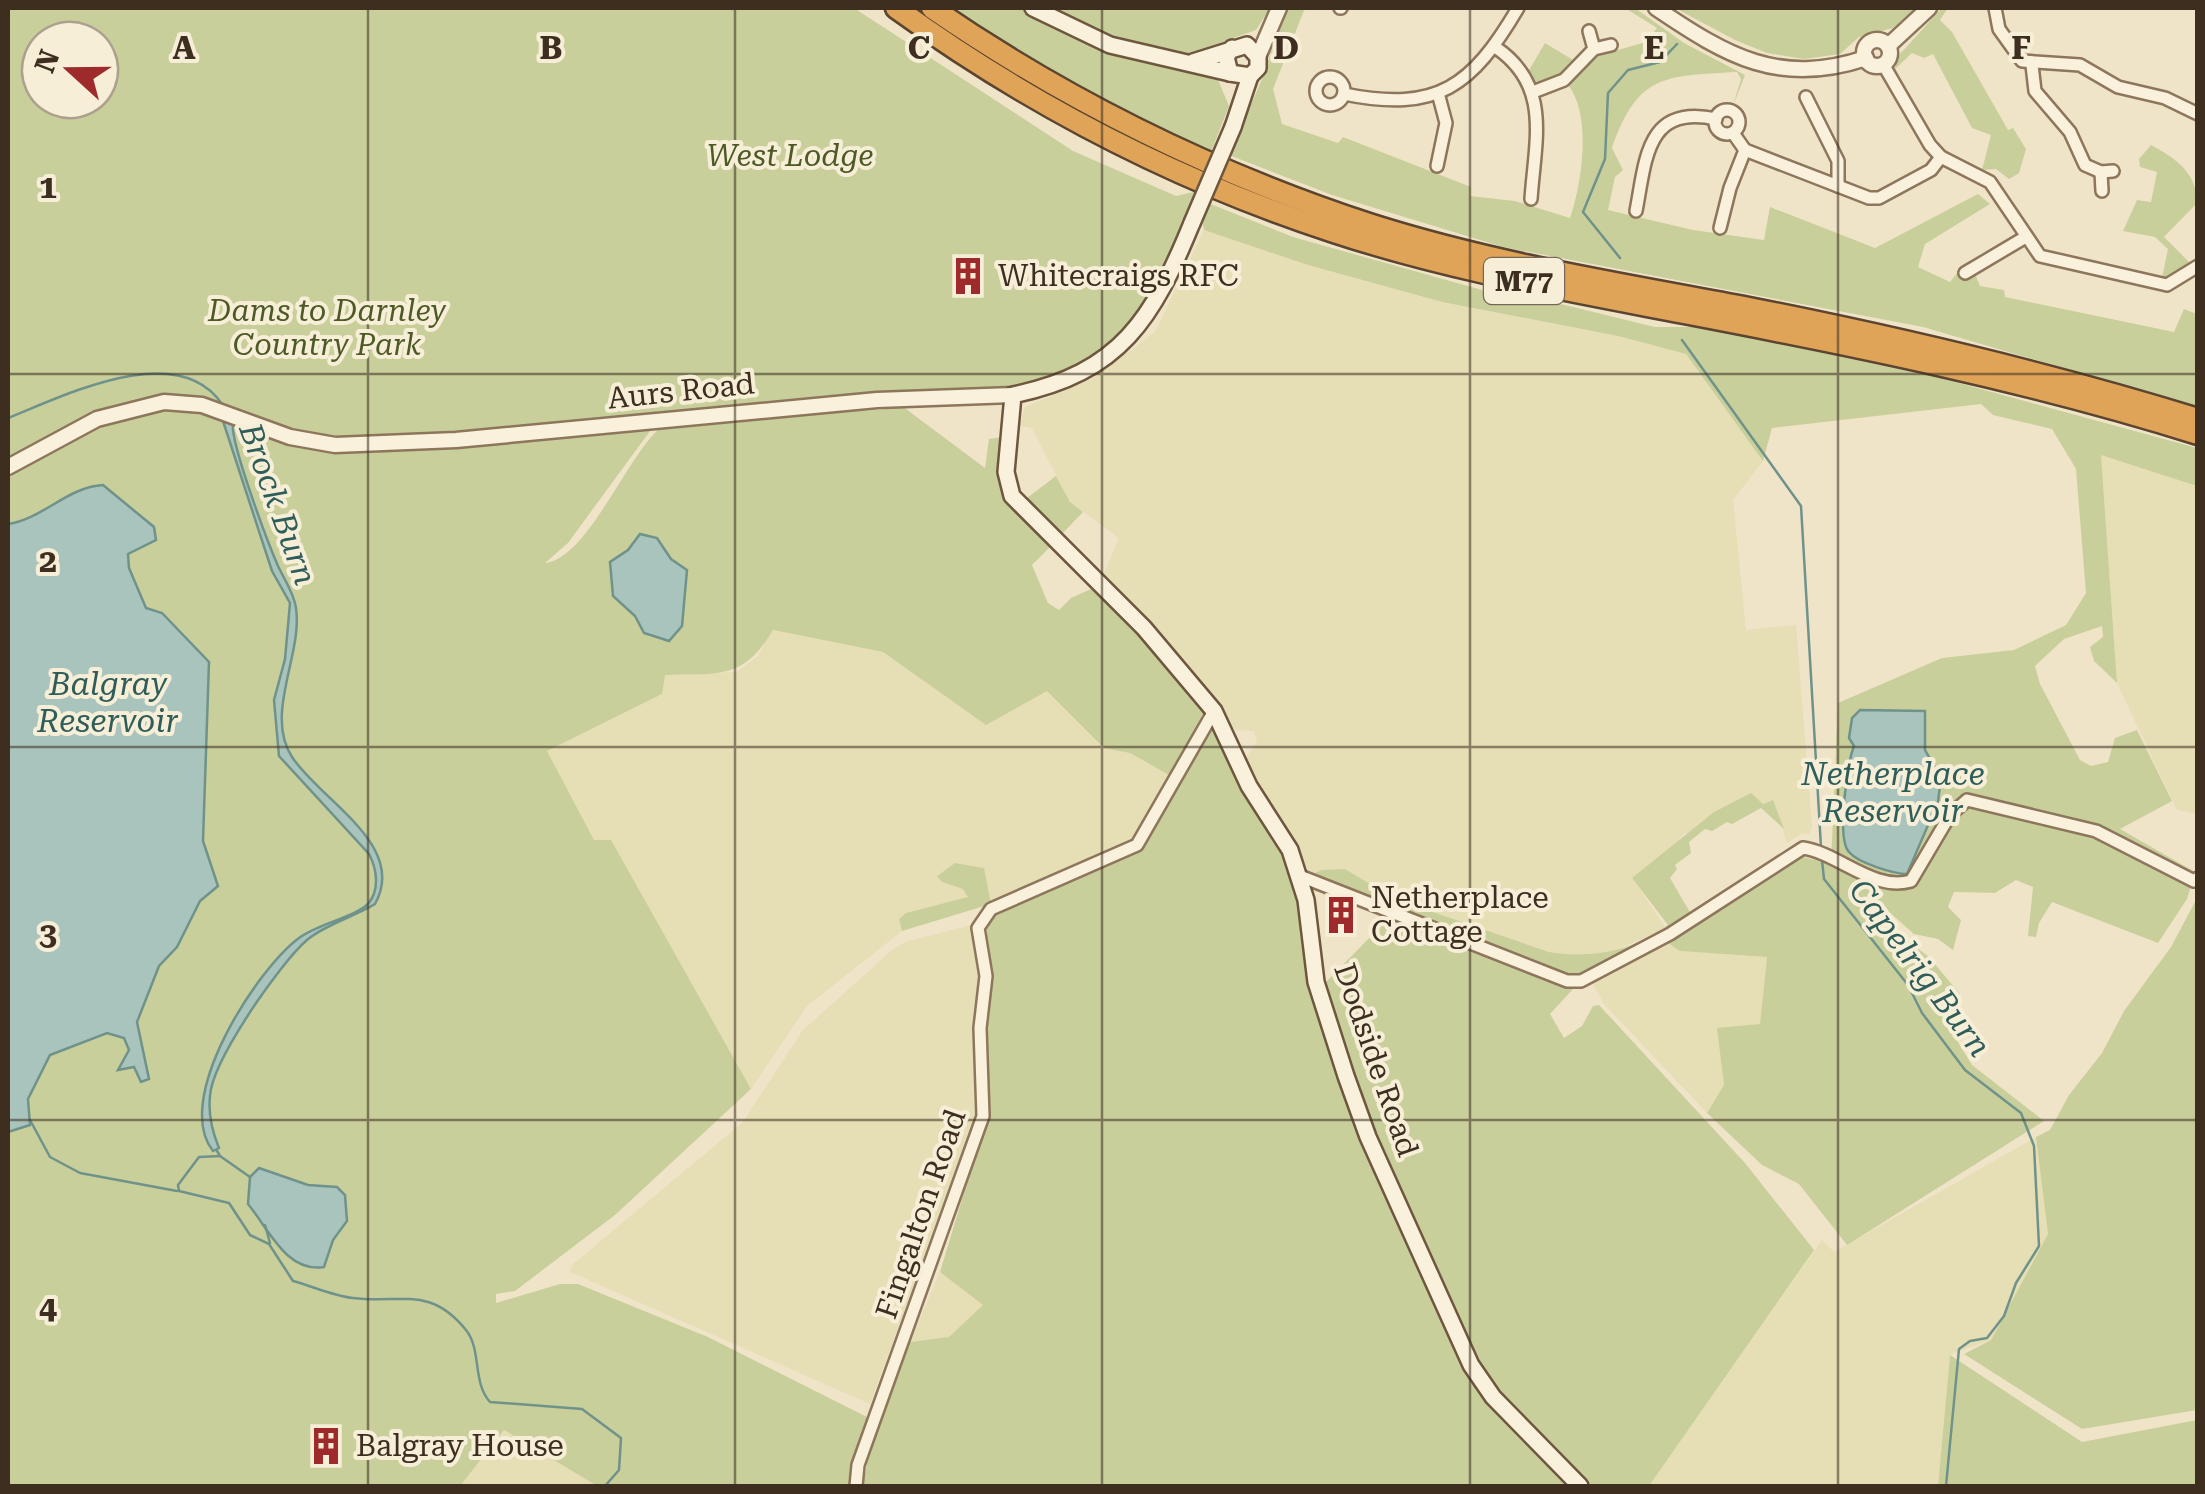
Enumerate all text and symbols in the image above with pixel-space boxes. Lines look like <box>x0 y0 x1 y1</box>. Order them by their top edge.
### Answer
north arrow <box>20 20 120 120</box>
text: A <box>172 29 196 67</box>
text: B <box>539 29 563 67</box>
text: C <box>908 29 930 67</box>
text: D <box>1273 29 1299 67</box>
text: E <box>1644 29 1664 67</box>
text: F <box>2011 29 2031 67</box>
text: N <box>28 45 66 77</box>
park label: West Lodge <box>707 138 873 173</box>
text: 1 <box>39 168 57 206</box>
building icon: Whitecraigs RFC <box>947 255 989 297</box>
place label: Whitecraigs RFC <box>998 258 1239 293</box>
road number: M77 <box>1484 258 1564 304</box>
park label: Dams to Darnley Country Park <box>207 293 447 362</box>
street label: Aurs Road <box>606 365 756 416</box>
water label: Brock Burn <box>231 417 325 590</box>
text: 2 <box>39 542 57 580</box>
water label: Balgray Reservoir <box>36 665 179 740</box>
water label: Netherplace Reservoir <box>1800 755 1985 830</box>
water label: Capelrig Burn <box>1841 872 1999 1064</box>
place label: Netherplace Cottage <box>1371 880 1549 949</box>
building icon: Netherplace Cottage <box>1320 894 1362 936</box>
text: 3 <box>39 915 57 953</box>
street label: Dodside Road <box>1327 959 1426 1161</box>
street label: Fingalton Road <box>868 1105 973 1323</box>
text: 4 <box>39 1289 57 1327</box>
building icon: Balgray House <box>305 1425 347 1467</box>
place label: Balgray House <box>356 1428 564 1463</box>

